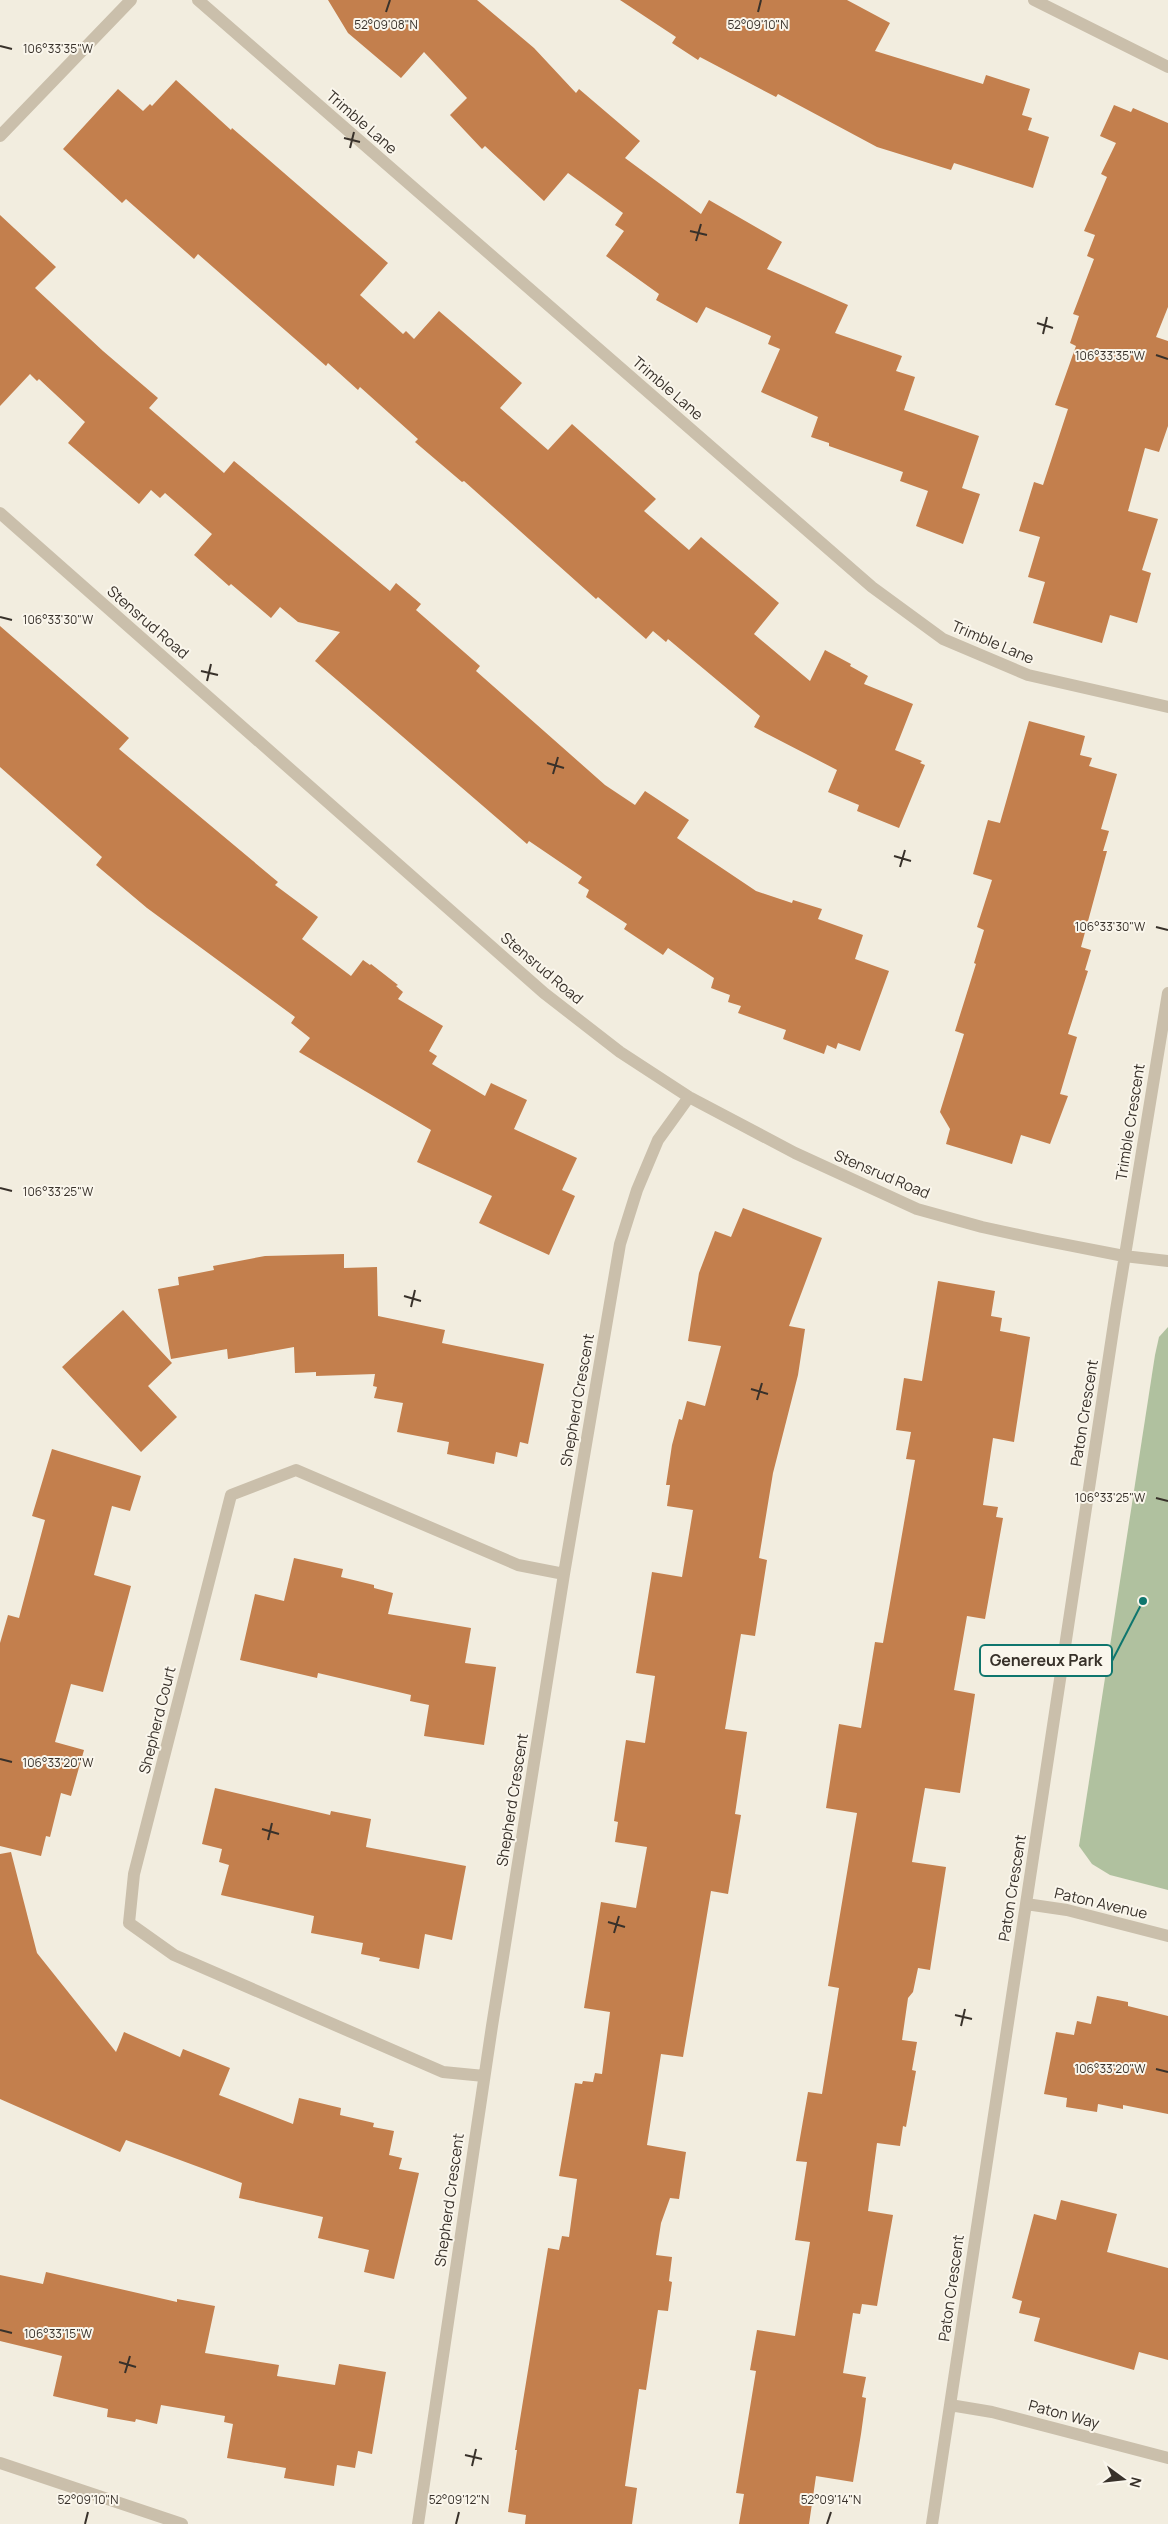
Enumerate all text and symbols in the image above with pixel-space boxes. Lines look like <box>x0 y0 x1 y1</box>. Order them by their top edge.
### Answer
text: 52°09'08"N <box>354 16 418 33</box>
text: 52°09'10"N <box>727 16 789 33</box>
text: 106°33'35"W <box>23 40 94 57</box>
street label: Trimble Lane <box>322 85 402 159</box>
text: 106°33'35"W <box>1075 347 1146 364</box>
street label: Trimble Lane <box>628 351 708 425</box>
street label: Stensrud Road <box>103 581 193 663</box>
text: 106°33'30"W <box>23 611 94 628</box>
street label: Trimble Lane <box>949 615 1038 669</box>
text: 106°33'30"W <box>1075 918 1146 935</box>
street label: Stensrud Road <box>496 927 588 1009</box>
street label: Trimble Crescent <box>1110 1062 1150 1182</box>
street label: Stensrud Road <box>831 1144 933 1204</box>
text: 106°33'25"W <box>23 1183 94 1200</box>
street label: Shepherd Crescent <box>555 1332 599 1468</box>
street label: Paton Crescent <box>1065 1358 1103 1468</box>
text: 106°33'25"W <box>1075 1489 1146 1506</box>
callout: Genereux Park <box>980 1645 1112 1676</box>
text: Genereux Park <box>990 1649 1103 1671</box>
street label: Shepherd Court <box>133 1664 181 1776</box>
street label: Shepherd Crescent <box>491 1732 533 1868</box>
text: 106°33'20"W <box>23 1754 94 1771</box>
street label: Paton Crescent <box>993 1833 1031 1943</box>
street label: Paton Avenue <box>1052 1882 1150 1924</box>
text: 106°33'20"W <box>1075 2060 1146 2077</box>
street label: Shepherd Crescent <box>429 2132 469 2268</box>
street label: Paton Crescent <box>933 2233 969 2343</box>
text: 106°33'15"W <box>24 2325 93 2342</box>
street label: Paton Way <box>1026 2394 1102 2434</box>
north arrow <box>1098 2454 1148 2504</box>
text: N <box>1126 2475 1147 2490</box>
text: 52°09'10"N <box>57 2491 119 2508</box>
text: 52°09'12"N <box>429 2491 489 2508</box>
text: 52°09'14"N <box>801 2491 861 2508</box>

